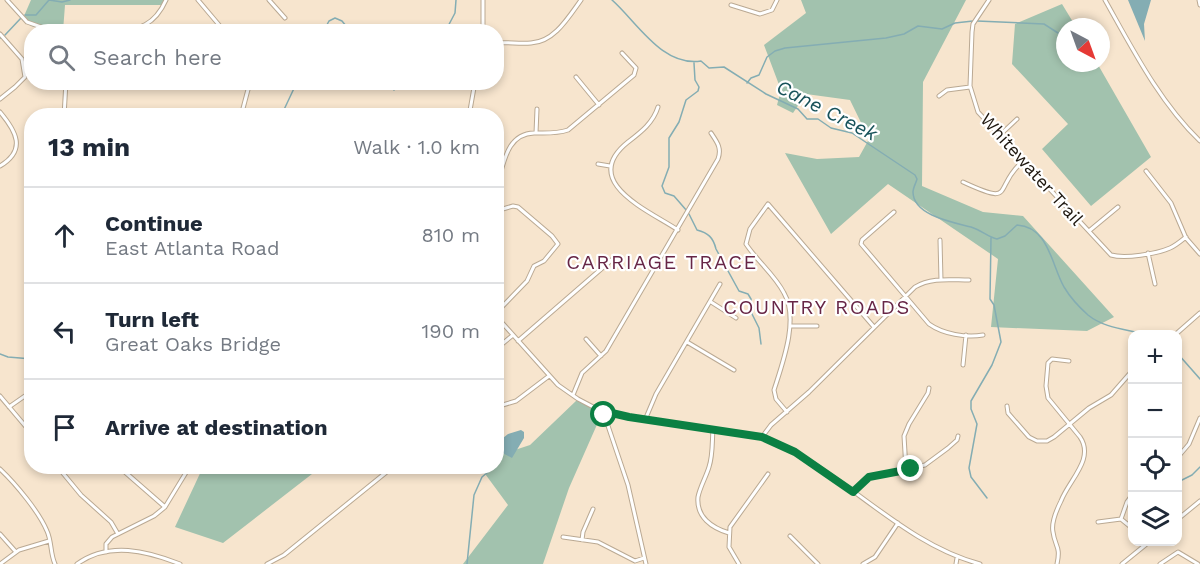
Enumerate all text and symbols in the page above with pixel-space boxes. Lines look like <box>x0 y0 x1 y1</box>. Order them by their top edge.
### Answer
north arrow <box>1056 18 1110 72</box>
search box <box>24 24 504 90</box>
icon: search <box>45 41 78 74</box>
text: Search here <box>93 45 222 70</box>
water label: Cane Creek <box>772 74 883 146</box>
street label: Whitewater Trail <box>976 109 1088 230</box>
text: 13 min <box>48 132 130 162</box>
text: Walk · 1.0 km <box>353 135 480 159</box>
text: Continue <box>105 211 203 236</box>
icon: ahead <box>48 219 81 252</box>
text: 810 m <box>422 223 480 247</box>
text: East Atlanta Road <box>105 236 279 260</box>
district label: CARRIAGE TRACE <box>566 250 758 274</box>
district label: COUNTRY ROADS <box>723 295 911 319</box>
text: Turn left <box>105 307 199 332</box>
icon: left <box>48 315 81 348</box>
text: 190 m <box>422 319 480 343</box>
map controls <box>1128 330 1182 546</box>
button: + <box>1128 330 1182 384</box>
text: Great Oaks Bridge <box>105 332 281 356</box>
button: − <box>1128 384 1182 438</box>
route start <box>590 401 616 427</box>
icon: arrive <box>48 411 81 444</box>
text: Arrive at destination <box>105 415 328 440</box>
button: locate <box>1128 438 1182 492</box>
route end <box>897 455 923 481</box>
button: layers <box>1128 492 1182 546</box>

